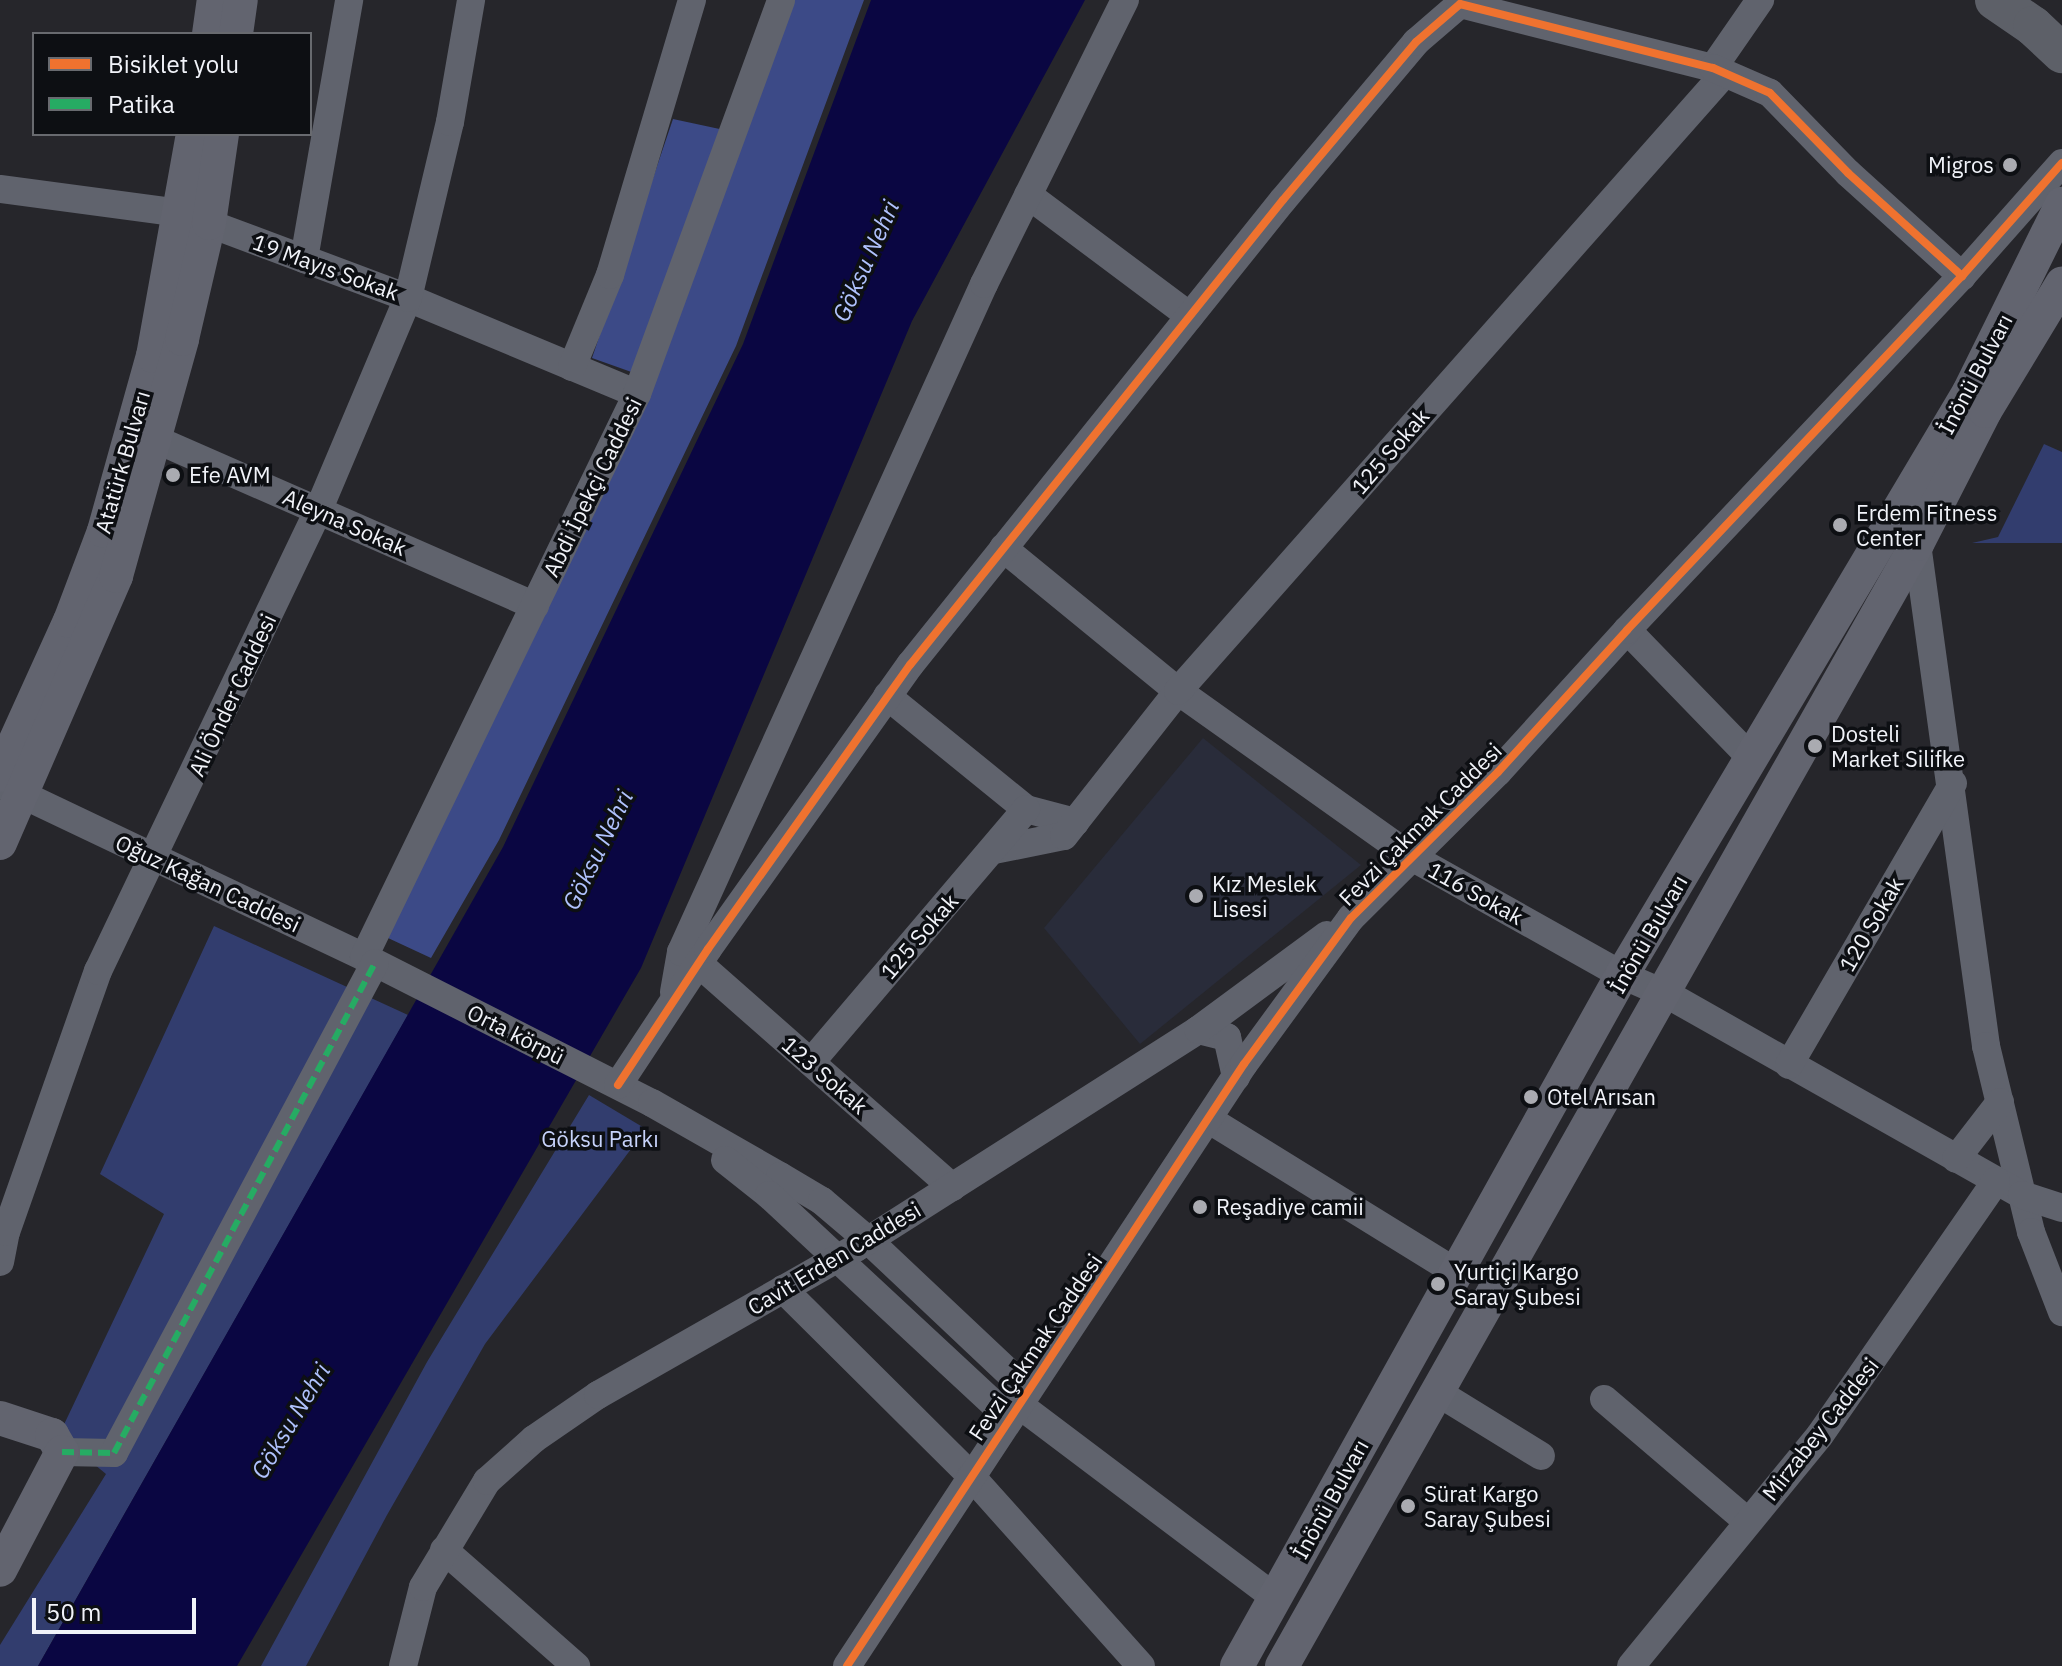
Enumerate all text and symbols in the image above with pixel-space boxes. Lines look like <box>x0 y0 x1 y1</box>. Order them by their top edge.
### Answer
legend <box>32 32 312 136</box>
text: Bisiklet yolu <box>108 48 239 80</box>
text: Patika <box>108 88 175 120</box>
place label: Migros <box>1928 152 1994 178</box>
marker: Migros <box>2001 156 2019 174</box>
water label: Göksu Nehri <box>827 196 905 326</box>
street label: 19 Mayıs Sokak <box>249 228 403 306</box>
street label: İnönü Bulvarı <box>1932 309 2018 439</box>
street label: Atatürk Bulvarı <box>89 388 155 536</box>
street label: Abdi İpekçi Caddesi <box>537 393 647 581</box>
street label: 125 Sokak <box>1346 403 1434 499</box>
place label: Efe AVM <box>189 462 271 488</box>
marker: Efe AVM <box>164 466 182 484</box>
street label: Aleyna Sokak <box>279 483 411 561</box>
place label: Erdem Fitness Center <box>1856 499 1997 550</box>
marker: Erdem Fitness Center <box>1831 516 1849 534</box>
street label: Ali Önder Caddesi <box>183 610 281 780</box>
place label: Dosteli Market Silifke <box>1831 720 1965 772</box>
street label: Fevzi Çakmak Caddesi <box>1333 737 1507 911</box>
marker: Dosteli Market Silifke <box>1806 737 1824 755</box>
water label: Göksu Nehri <box>557 786 639 914</box>
street label: Oğuz Kağan Caddesi <box>111 829 305 937</box>
street label: 116 Sokak <box>1424 856 1528 930</box>
place label: Kız Meslek Lisesi <box>1212 870 1317 922</box>
street label: İnönü Bulvarı <box>1603 870 1693 998</box>
street label: 120 Sokak <box>1833 872 1909 976</box>
marker: Kız Meslek Lisesi <box>1187 887 1205 905</box>
street label: 125 Sokak <box>875 888 963 984</box>
street label: Orta körpü <box>463 998 569 1070</box>
street label: 123 Sokak <box>777 1031 873 1119</box>
place label: Otel Arısan <box>1547 1084 1656 1110</box>
marker: Otel Arısan <box>1522 1088 1540 1106</box>
park label: Göksu Parkı <box>541 1126 659 1152</box>
place label: Reşadiye camii <box>1216 1194 1364 1220</box>
street label: Cavit Erden Caddesi <box>743 1196 925 1320</box>
marker: Reşadiye camii <box>1191 1198 1209 1216</box>
street label: Fevzi Çakmak Caddesi <box>963 1249 1107 1445</box>
place label: Yurtiçi Kargo Saray Şubesi <box>1454 1258 1581 1310</box>
marker: Yurtiçi Kargo Saray Şubesi <box>1429 1275 1447 1293</box>
street label: Mirzabey Caddesi <box>1756 1353 1884 1505</box>
water label: Göksu Nehri <box>245 1358 337 1484</box>
street label: İnönü Bulvarı <box>1286 1435 1374 1563</box>
place label: Sürat Kargo Saray Şubesi <box>1424 1480 1551 1532</box>
marker: Sürat Kargo Saray Şubesi <box>1399 1497 1417 1515</box>
scale bar <box>36 1582 200 1632</box>
text: 50 m <box>46 1596 101 1628</box>

